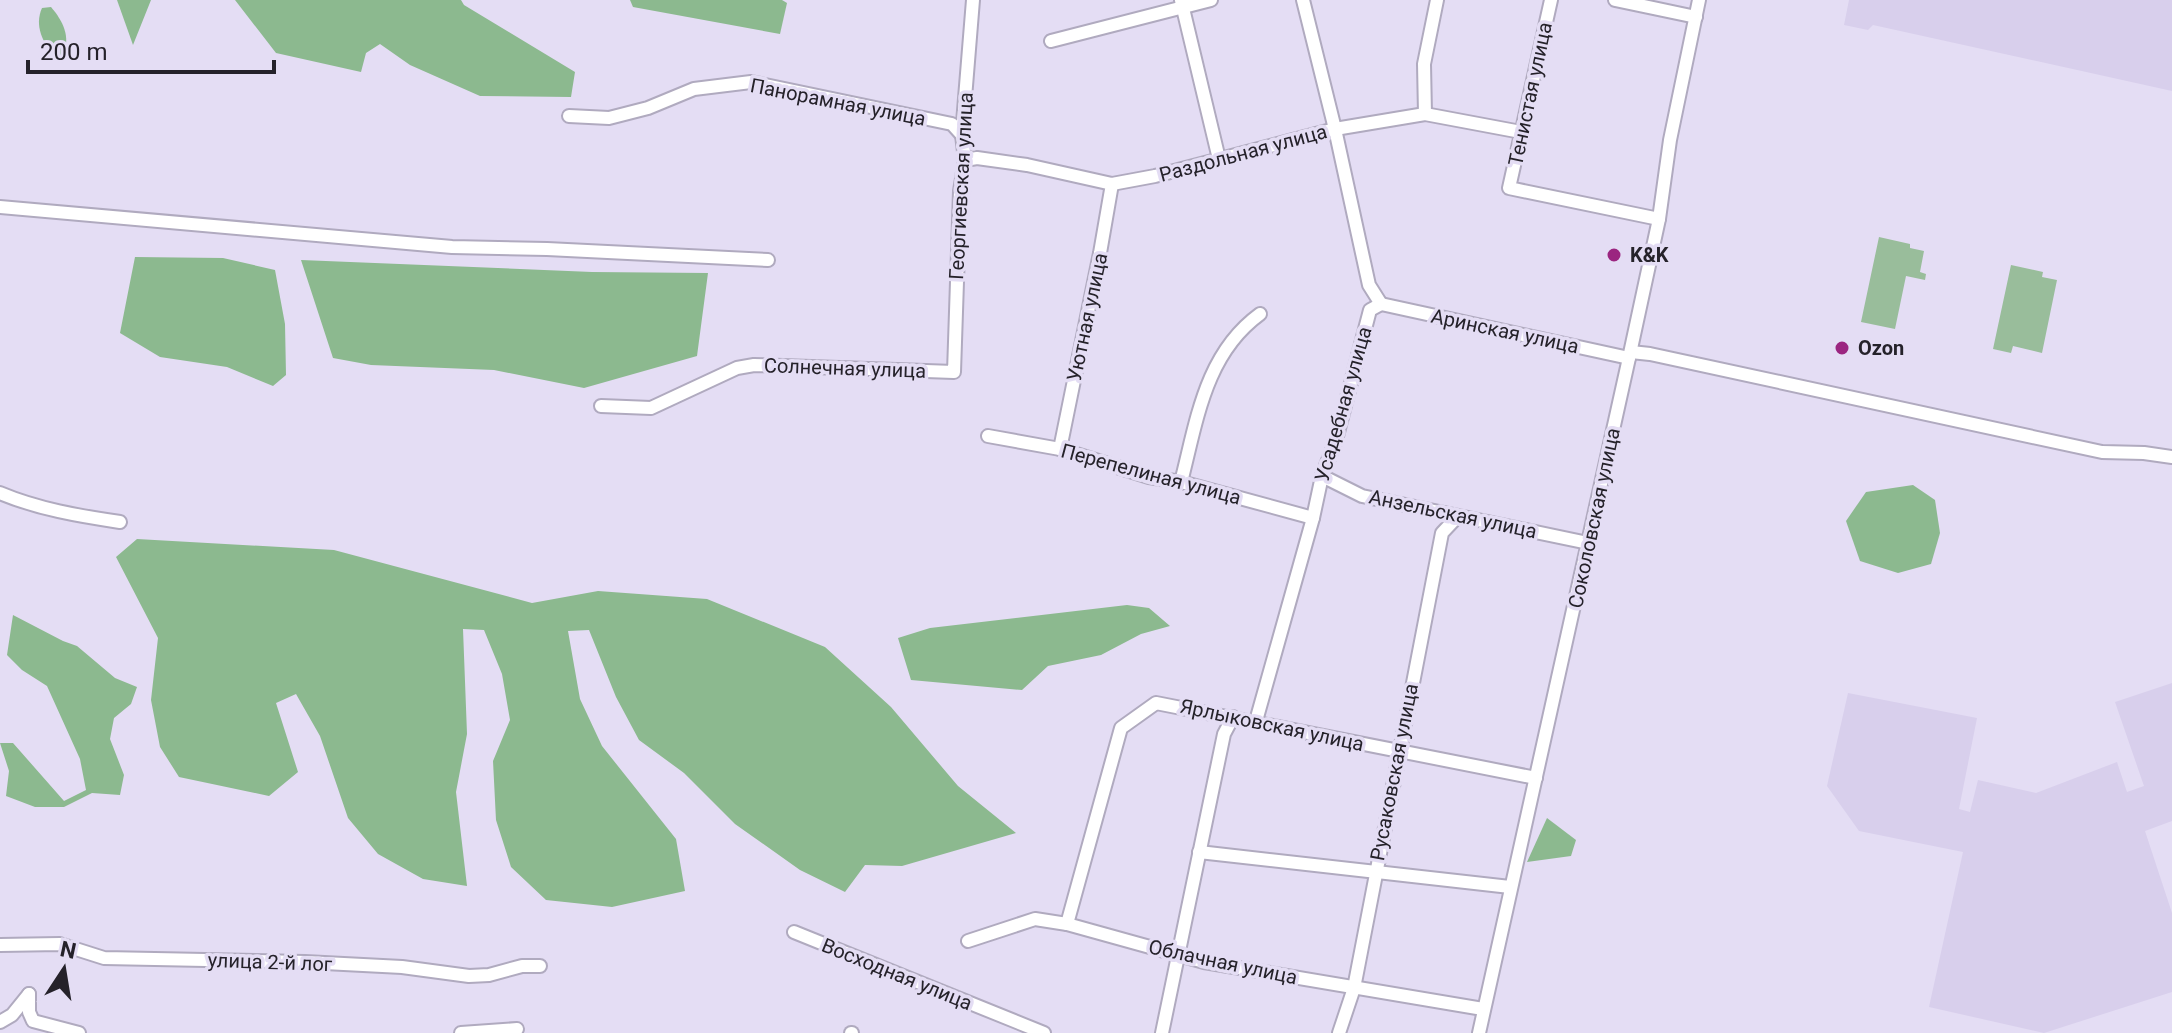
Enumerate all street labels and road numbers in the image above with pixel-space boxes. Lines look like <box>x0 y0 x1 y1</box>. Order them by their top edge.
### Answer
street label: Тенистая улица <box>1503 20 1557 168</box>
street label: Панорамная улица <box>748 73 928 131</box>
street label: Георгиевская улица <box>944 92 978 280</box>
street label: Раздольная улица <box>1157 119 1329 187</box>
street label: Уютная улица <box>1062 251 1112 383</box>
street label: Аринская улица <box>1429 304 1581 358</box>
street label: Усадебная улица <box>1309 324 1377 484</box>
street label: Солнечная улица <box>764 353 926 383</box>
street label: Соколовская улица <box>1563 426 1625 610</box>
street label: Перепелиная улица <box>1058 438 1244 510</box>
street label: Анзельская улица <box>1367 485 1539 543</box>
street label: Русаковская улица <box>1365 681 1423 863</box>
street label: Ярлыковская улица <box>1178 694 1366 756</box>
street label: Восходная улица <box>818 933 976 1015</box>
street label: Облачная улица <box>1146 935 1300 989</box>
street label: улица 2-й лог <box>207 948 333 976</box>

